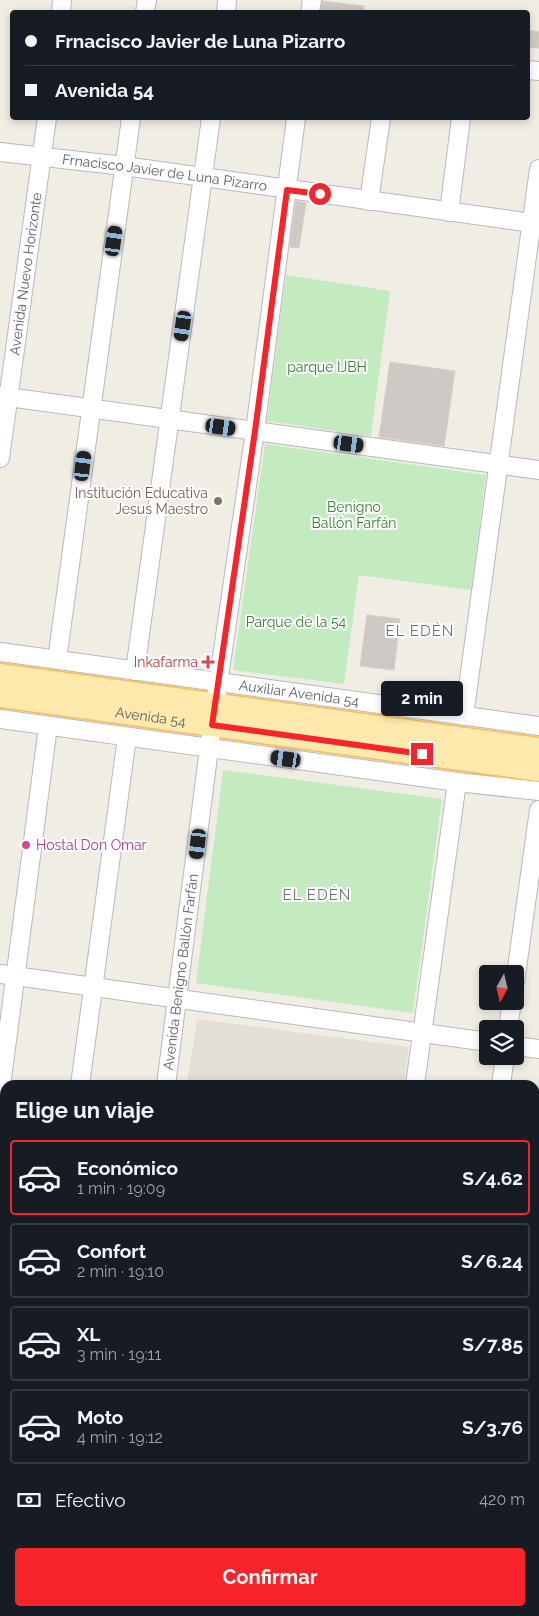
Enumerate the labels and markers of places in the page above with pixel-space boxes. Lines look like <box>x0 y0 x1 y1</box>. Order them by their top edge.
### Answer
place label: Institución Educativa Jesus Maestro <box>75 485 208 517</box>
marker: Institución Educativa Jesus Maestro <box>212 495 224 507</box>
place label: Inkafarma <box>134 654 198 670</box>
marker: Inkafarma <box>202 656 214 668</box>
place label: Hostal Don Omar <box>36 837 147 853</box>
marker: Hostal Don Omar <box>20 839 32 851</box>

